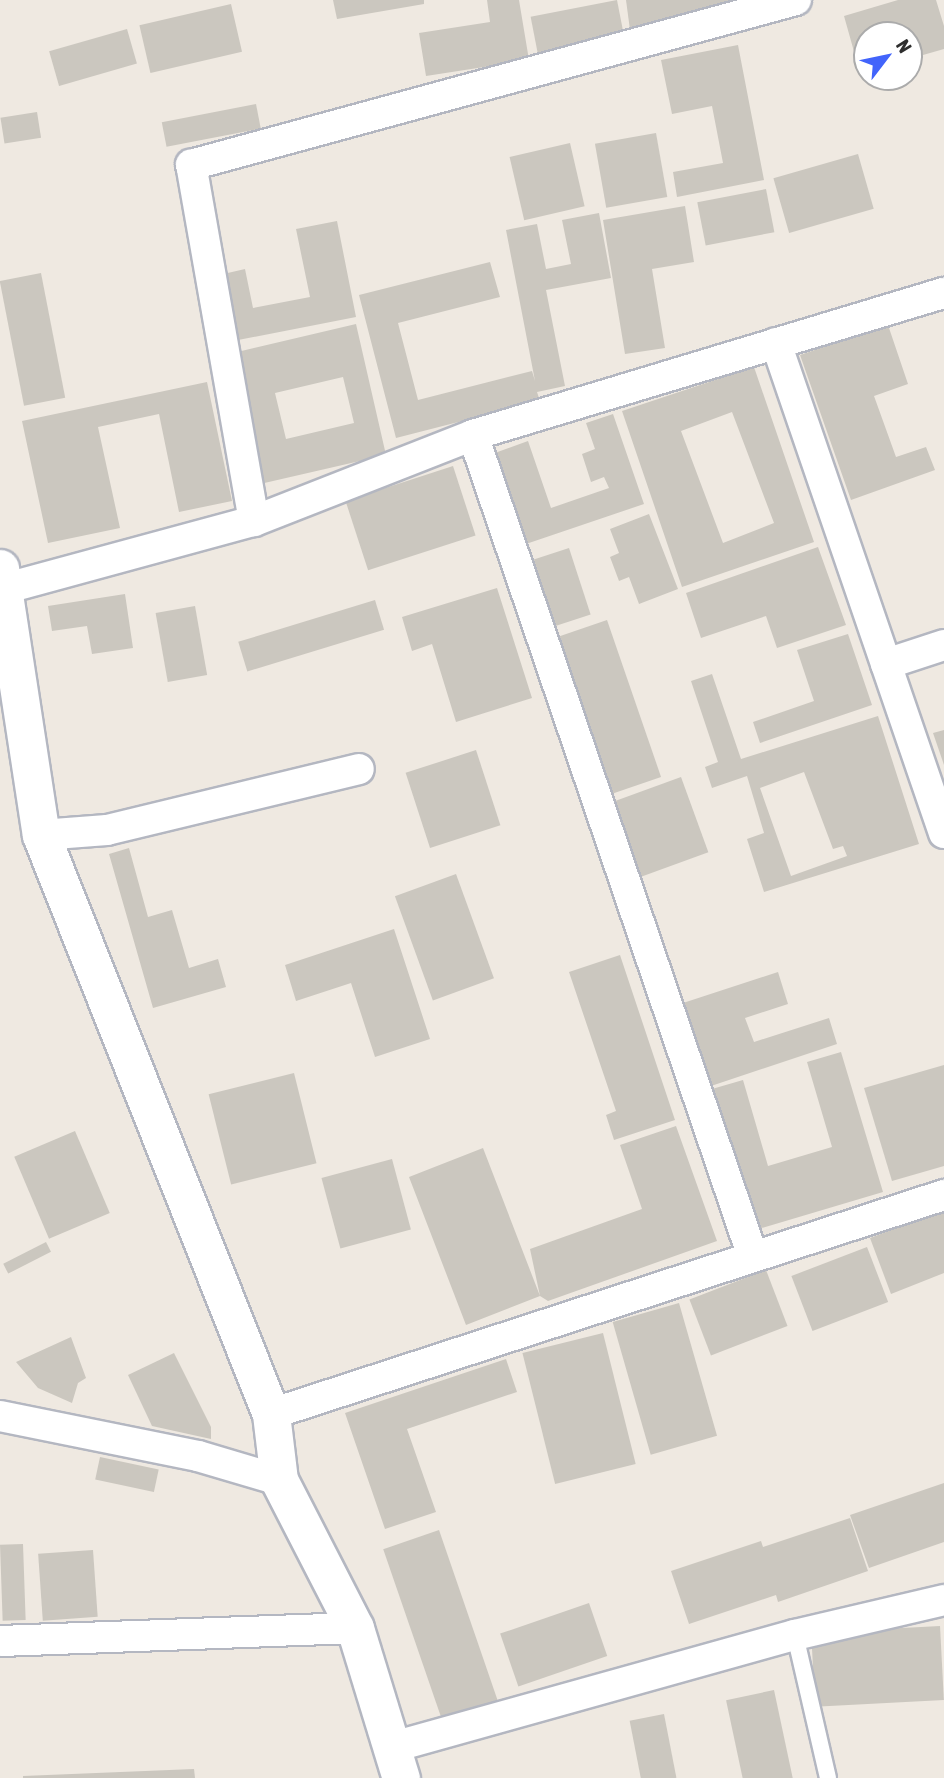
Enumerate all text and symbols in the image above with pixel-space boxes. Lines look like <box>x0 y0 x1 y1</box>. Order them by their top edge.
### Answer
north arrow <box>853 21 923 91</box>
text: N <box>892 35 916 57</box>

